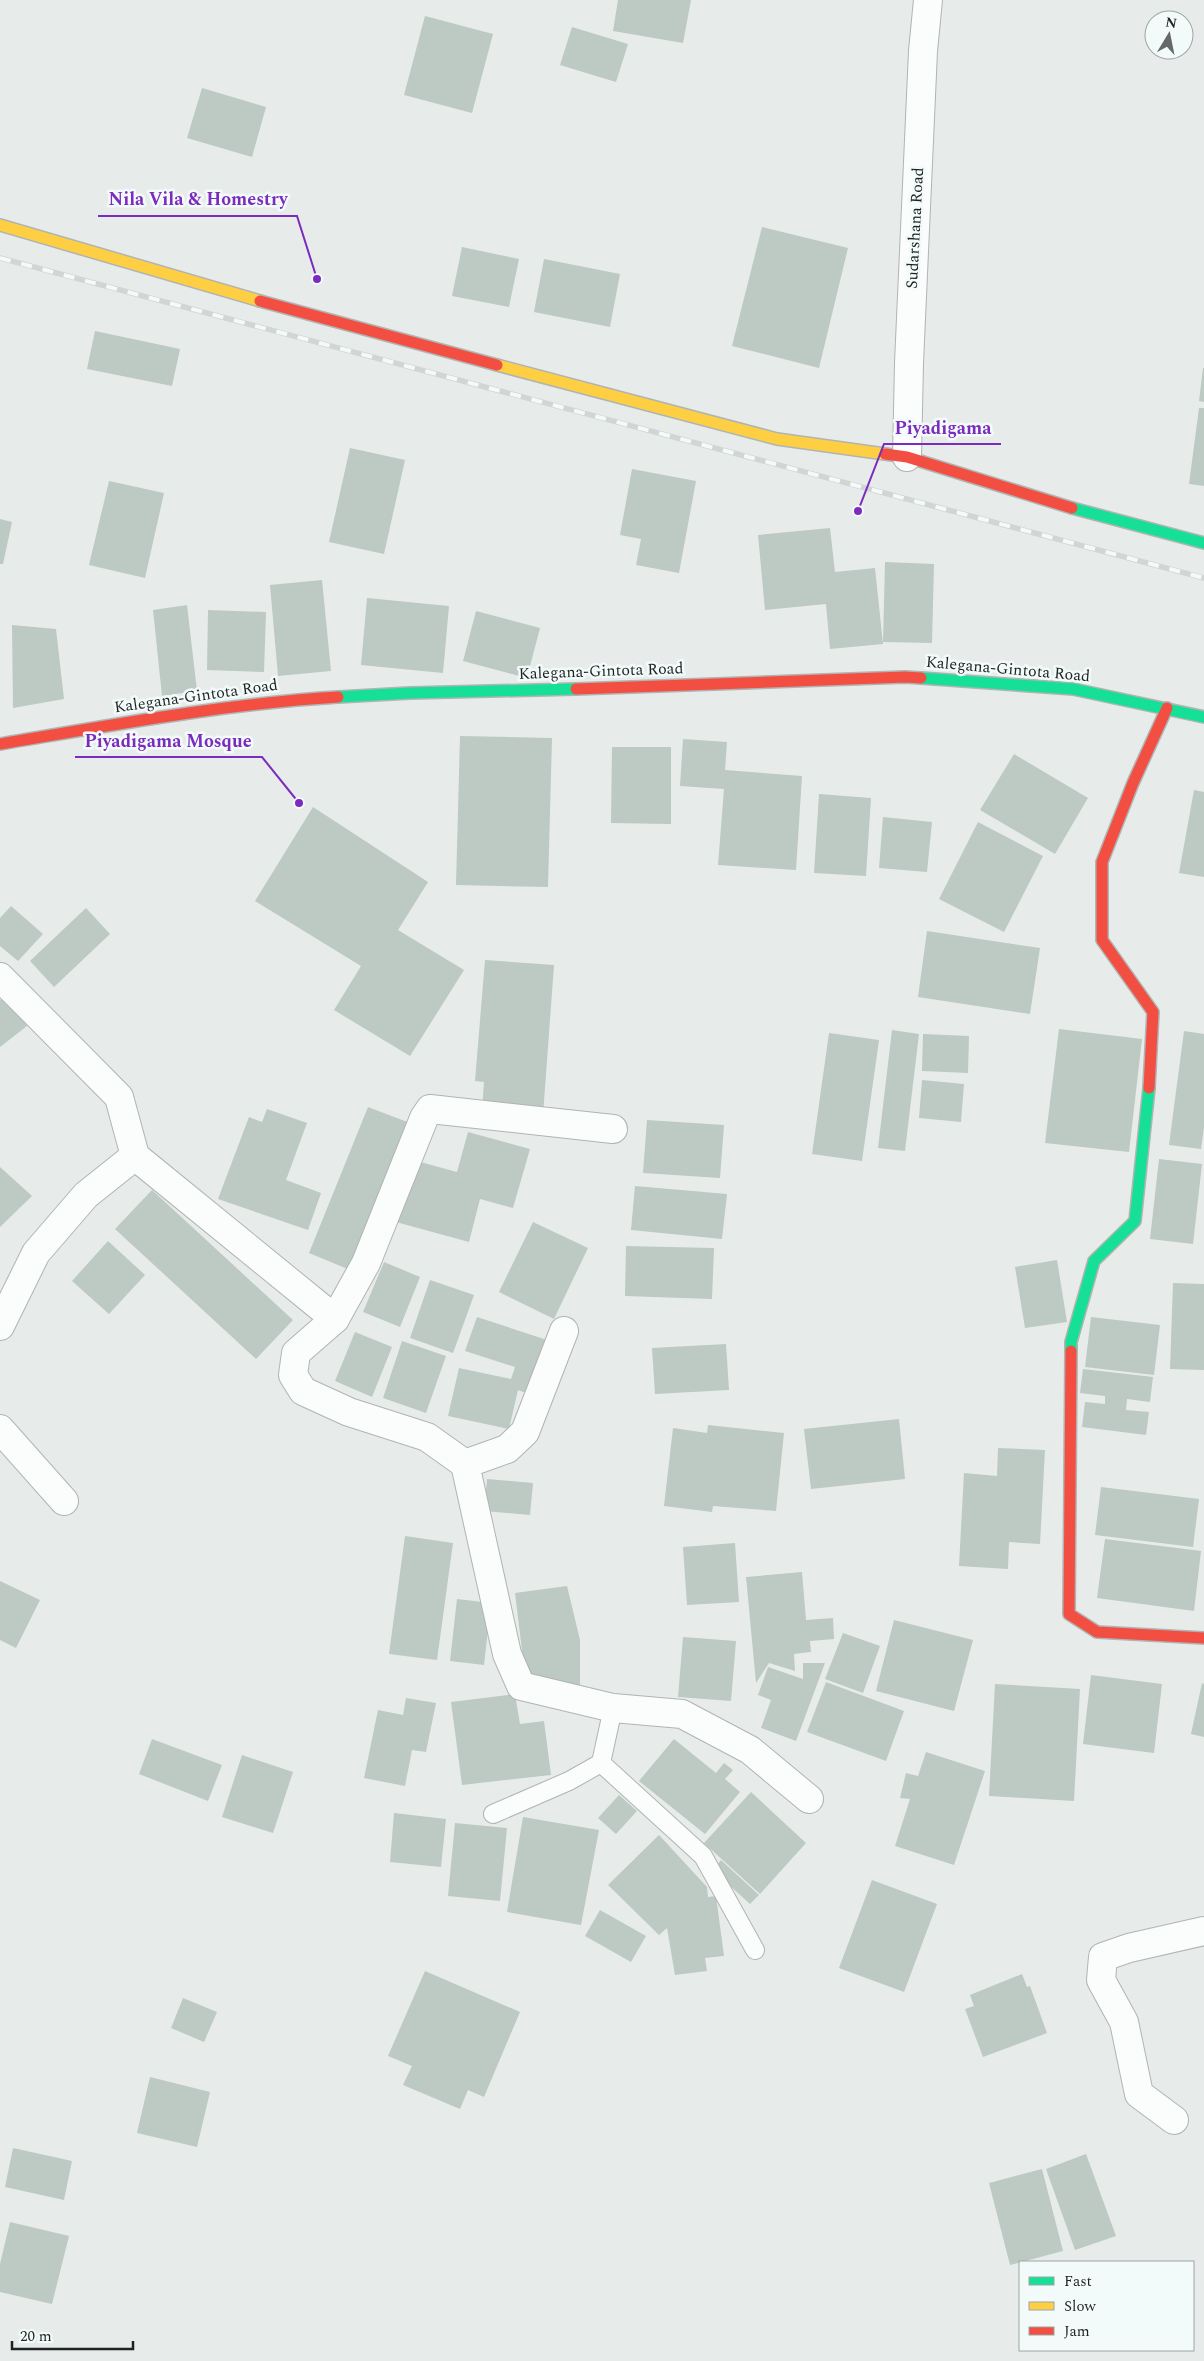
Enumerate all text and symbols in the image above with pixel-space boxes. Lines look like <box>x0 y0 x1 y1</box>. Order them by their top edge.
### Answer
north arrow <box>1144 10 1194 60</box>
text: N <box>1164 11 1179 34</box>
street label: Sudarshana Road <box>900 167 930 289</box>
callout: Nila Vila & Homestry <box>98 183 297 216</box>
text: Nila Vila & Homestry <box>109 186 289 213</box>
callout: Piyadigama <box>884 411 1001 444</box>
text: Piyadigama <box>894 415 992 442</box>
street label: Kalegana-Gintota Road <box>925 650 1091 688</box>
street label: Kalegana-Gintota Road <box>518 656 684 686</box>
street label: Kalegana-Gintota Road <box>113 673 279 719</box>
callout: Piyadigama Mosque <box>75 724 262 757</box>
text: Piyadigama Mosque <box>84 728 252 755</box>
legend <box>1019 2261 1194 2351</box>
text: Fast <box>1064 2270 1092 2293</box>
text: Slow <box>1064 2295 1096 2318</box>
scale bar <box>12 2318 134 2350</box>
text: Jam <box>1064 2320 1090 2343</box>
text: 20 m <box>20 2325 52 2348</box>

